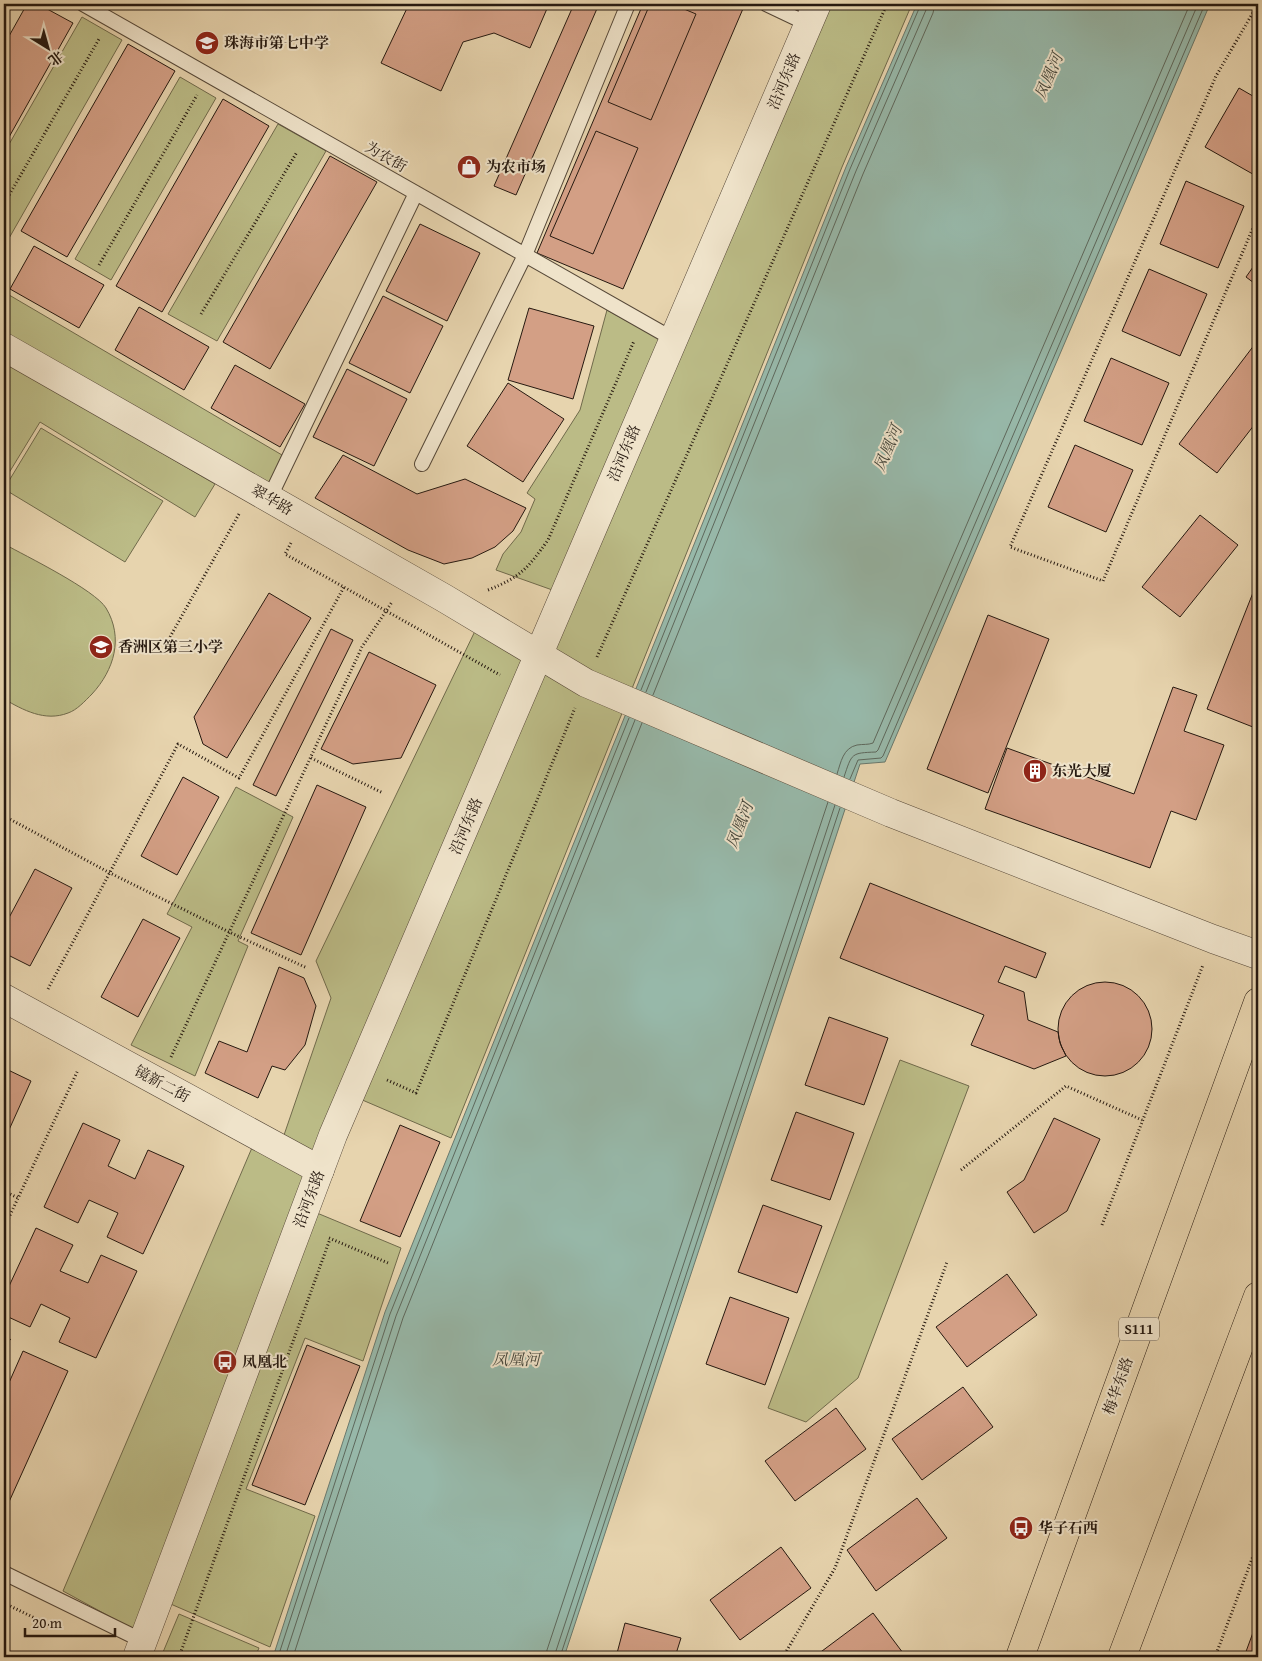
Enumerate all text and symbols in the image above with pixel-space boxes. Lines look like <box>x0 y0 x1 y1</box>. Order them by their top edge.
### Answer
north arrow <box>22 22 72 72</box>
school or university icon: 珠海市第七中学 <box>194 30 220 56</box>
place label: 珠海市第七中学 <box>224 32 329 53</box>
text: 北 <box>44 46 67 71</box>
water label: 凤凰河 <box>1028 46 1070 103</box>
street label: 沿河东路 <box>762 49 805 113</box>
street label: 为农街 <box>362 136 411 177</box>
shop icon: 为农市场 <box>456 154 482 180</box>
place label: 为农市场 <box>486 156 546 177</box>
water label: 凤凰河 <box>867 418 909 475</box>
street label: 沿河东路 <box>602 421 645 485</box>
street label: 翠华路 <box>248 479 297 520</box>
school or university icon: 香洲区第三小学 <box>88 634 114 660</box>
place label: 香洲区第三小学 <box>118 636 223 657</box>
building icon: 东光大厦 <box>1022 758 1048 784</box>
place label: 东光大厦 <box>1052 760 1112 781</box>
street label: 沿河东路 <box>444 794 487 858</box>
water label: 凤凰河 <box>719 796 760 852</box>
street label: 镜新二街 <box>131 1060 194 1107</box>
street label: 沿河东路 <box>288 1167 329 1231</box>
road number: S111 <box>1119 1318 1159 1340</box>
water label: 凤凰河 <box>492 1347 543 1371</box>
bus stop icon: 凤凰北 <box>212 1349 238 1375</box>
place label: 凤凰北 <box>242 1351 287 1372</box>
street label: 梅华东路 <box>1097 1354 1138 1418</box>
bus stop icon: 华子石西 <box>1008 1515 1034 1541</box>
place label: 华子石西 <box>1038 1517 1098 1538</box>
scale bar <box>25 1606 115 1638</box>
text: 20 m <box>32 1612 63 1633</box>

